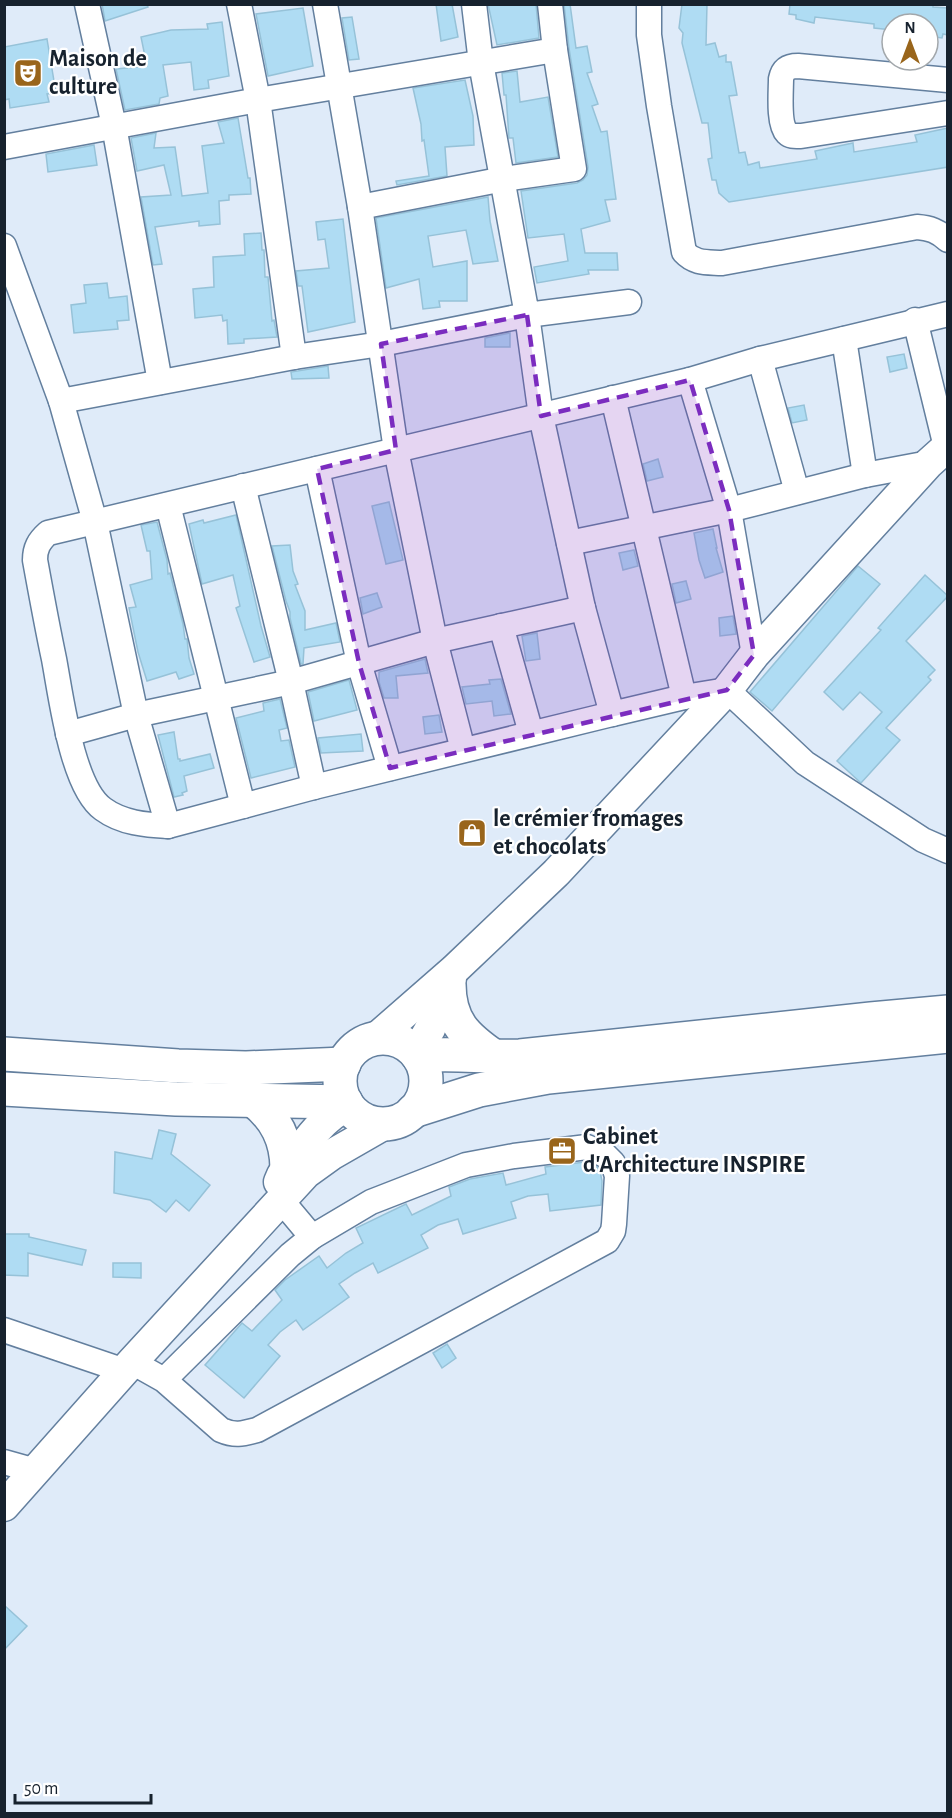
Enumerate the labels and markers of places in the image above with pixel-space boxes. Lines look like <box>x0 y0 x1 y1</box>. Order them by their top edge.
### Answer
place label: Maison de culture <box>49 47 147 99</box>
theatre icon: Maison de culture <box>12 57 44 89</box>
place label: le crémier fromages et chocolats <box>493 807 683 859</box>
shop icon: le crémier fromages et chocolats <box>456 817 488 849</box>
place label: Cabinet d'Architecture INSPIRE <box>583 1125 805 1177</box>
office icon: Cabinet d'Architecture INSPIRE <box>546 1135 578 1167</box>

